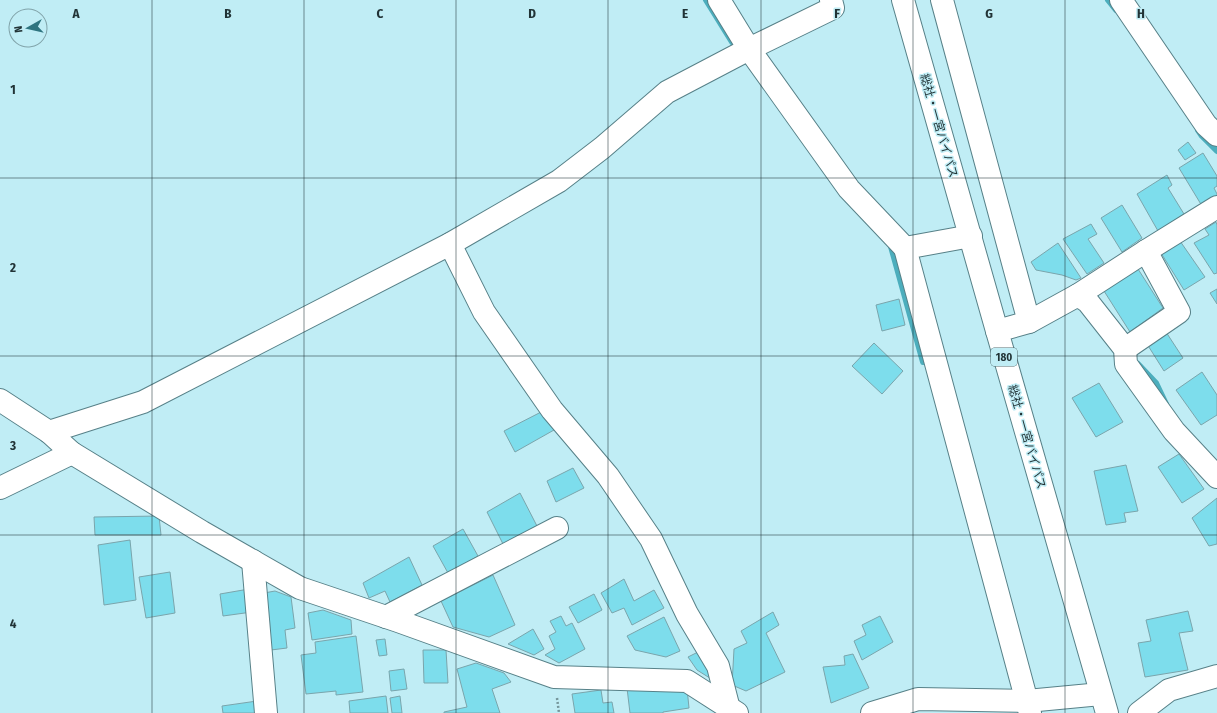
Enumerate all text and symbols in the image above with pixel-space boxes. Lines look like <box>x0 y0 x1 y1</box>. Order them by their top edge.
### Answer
text: A <box>71 6 80 21</box>
text: B <box>224 6 232 21</box>
text: C <box>377 6 384 21</box>
text: D <box>528 6 536 21</box>
text: E <box>682 6 688 21</box>
text: F <box>834 6 840 21</box>
text: G <box>985 6 993 21</box>
text: H <box>1137 6 1145 21</box>
north arrow <box>8 8 48 48</box>
text: N <box>12 25 25 33</box>
street label: 総社・一宮バイパス <box>917 72 961 180</box>
text: 1 <box>10 82 16 97</box>
text: 2 <box>9 260 16 275</box>
road number: 180 <box>991 348 1017 366</box>
street label: 総社・一宮バイパス <box>1005 383 1049 491</box>
text: 3 <box>9 438 16 453</box>
text: 4 <box>10 616 17 631</box>

